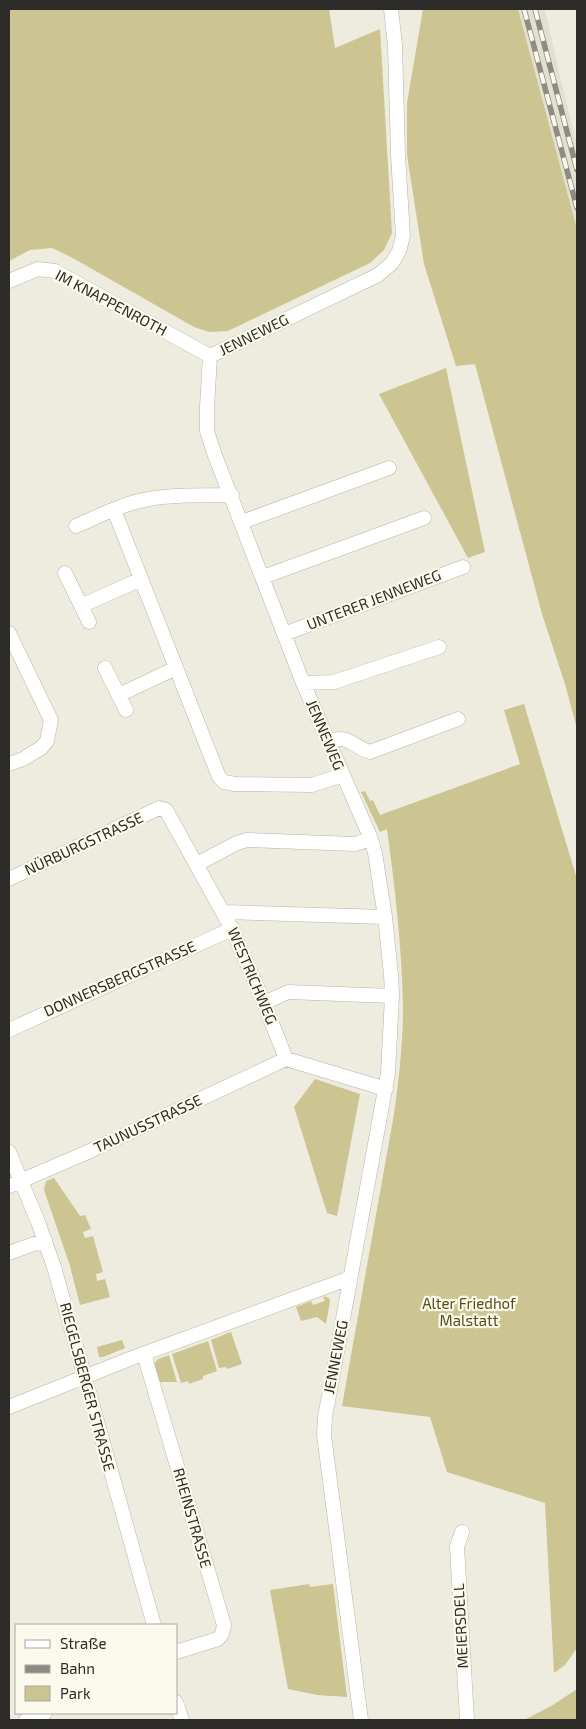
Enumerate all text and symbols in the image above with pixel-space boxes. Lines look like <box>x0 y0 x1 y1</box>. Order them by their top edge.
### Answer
street label: IM KNAPPENROTH <box>53 265 170 339</box>
street label: JENNEWEG <box>216 310 291 359</box>
street label: UNTERER JENNEWEG <box>304 565 443 633</box>
street label: JENNEWEG <box>303 697 349 773</box>
street label: NÜRBURGSTRASSE <box>21 808 146 878</box>
street label: WESTRICHWEG <box>224 924 281 1027</box>
street label: DONNERSBERGSTRASSE <box>41 936 198 1020</box>
street label: TAUNUSSTRASSE <box>91 1090 204 1156</box>
park label: Alter Friedhof Malstatt <box>422 1294 516 1329</box>
street label: RIEGELSBERGER STRASSE <box>57 1300 119 1473</box>
street label: JENNEWEG <box>319 1318 351 1395</box>
street label: RHEINSTRASSE <box>170 1466 216 1570</box>
street label: MEIERSDELL <box>449 1583 471 1669</box>
legend <box>15 1624 178 1714</box>
text: Straße <box>60 1634 106 1652</box>
text: Bahn <box>60 1659 95 1677</box>
text: Park <box>60 1684 91 1702</box>

